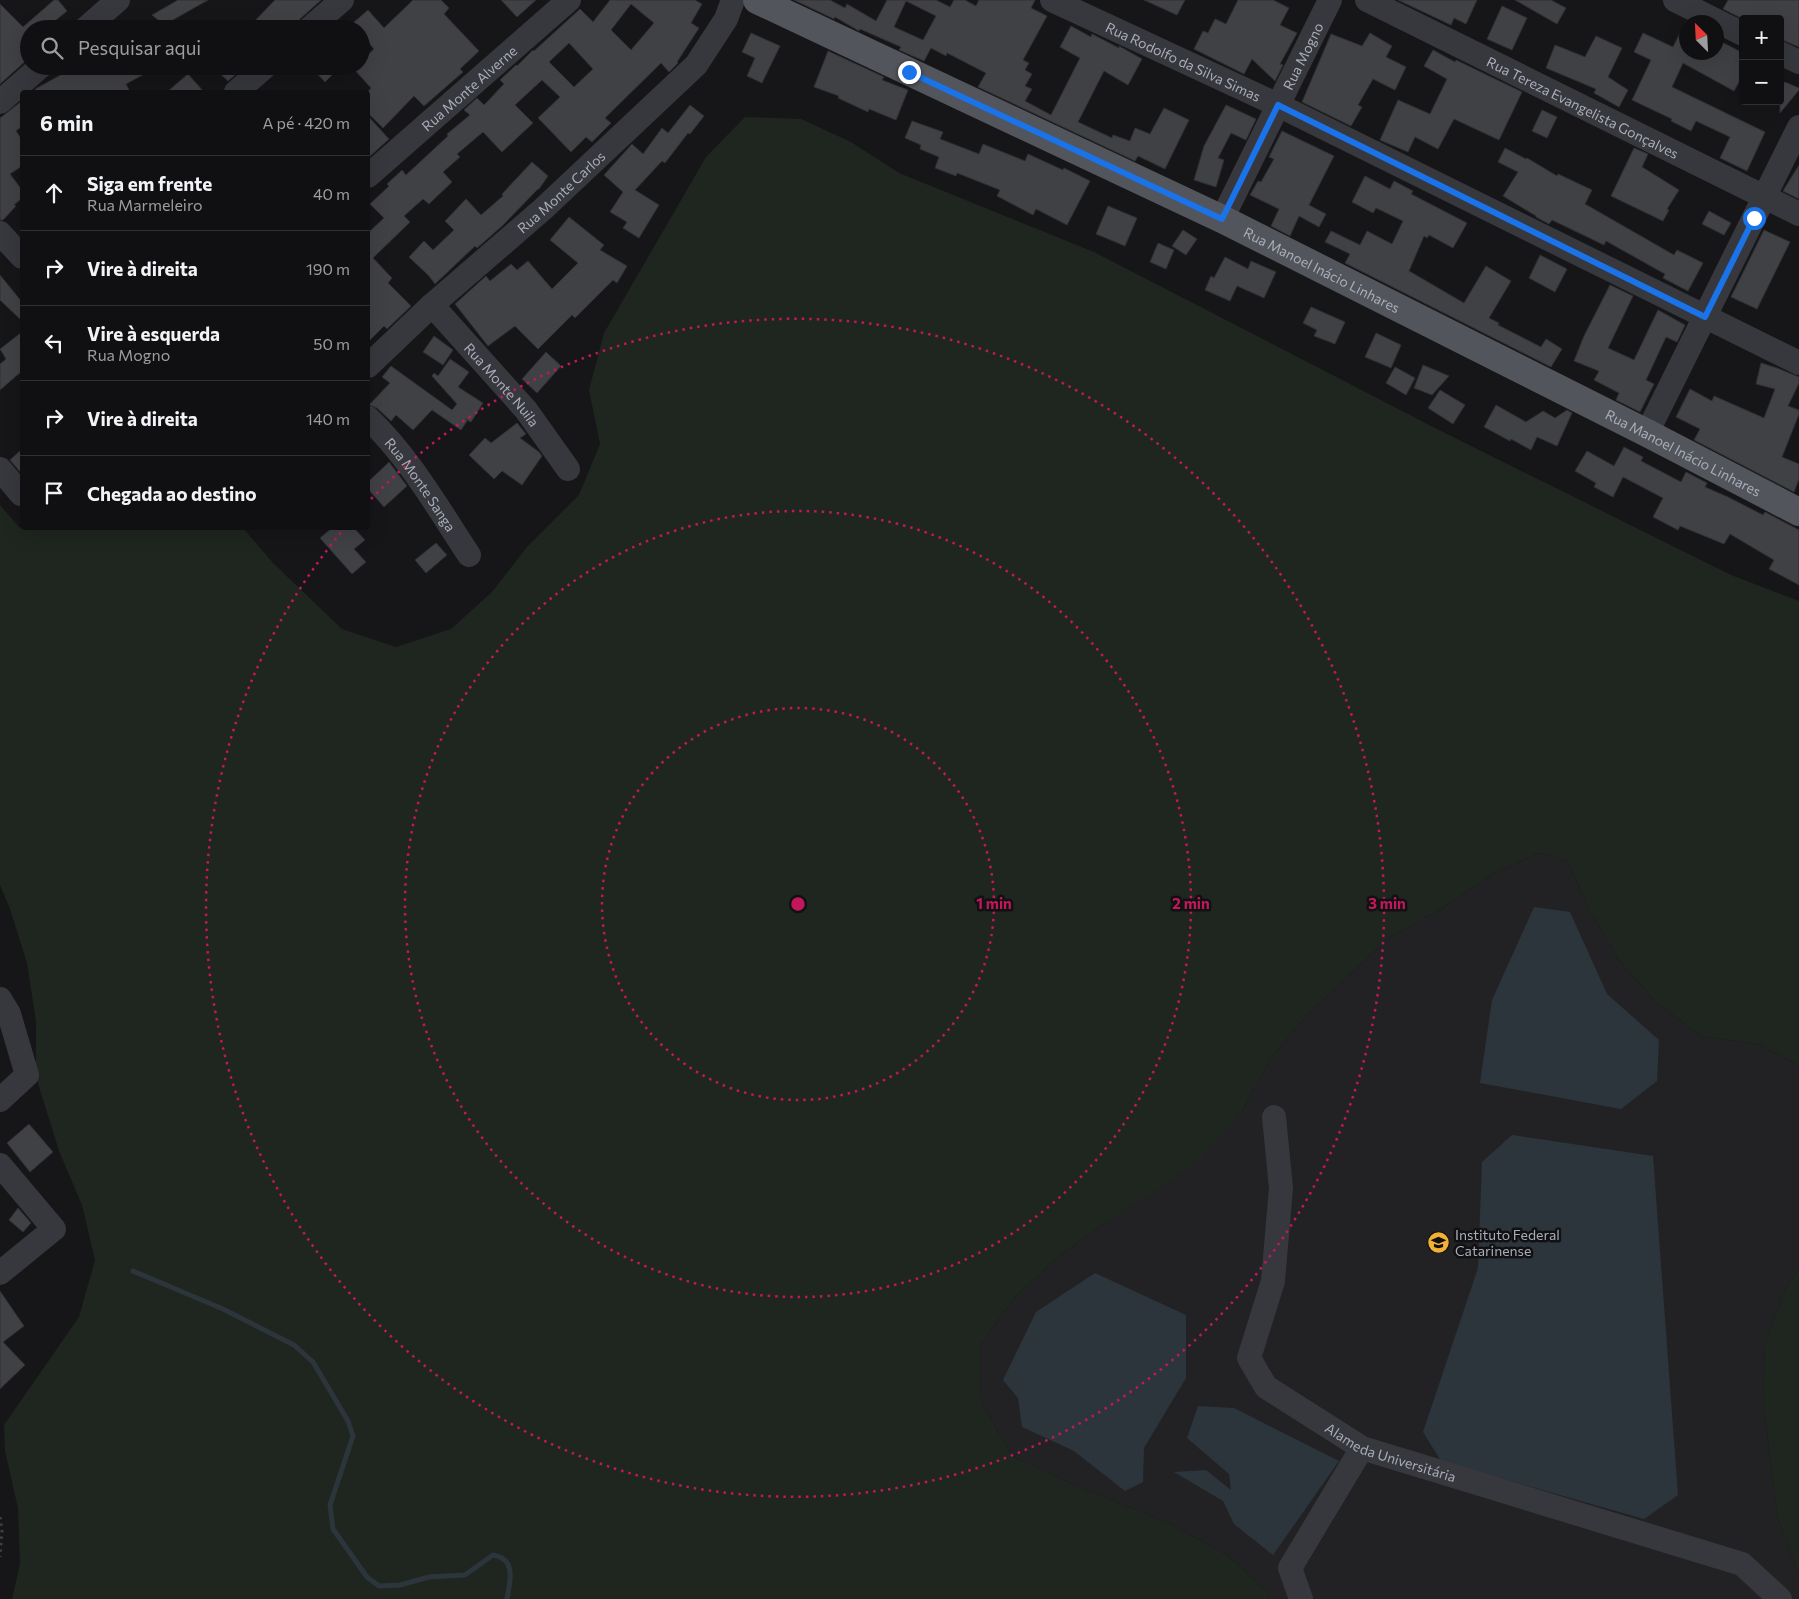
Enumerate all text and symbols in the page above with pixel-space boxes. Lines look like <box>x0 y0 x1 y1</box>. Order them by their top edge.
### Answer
north arrow <box>1679 15 1724 60</box>
map controls <box>1739 15 1784 105</box>
button: + <box>1739 15 1784 60</box>
street label: Rua Rodolfo da Silva Simas <box>1103 18 1264 104</box>
street label: Rua Mogno <box>1279 19 1326 92</box>
search box <box>20 20 370 75</box>
icon: search <box>38 34 66 62</box>
text: Pesquisar aqui <box>78 36 201 59</box>
street label: Rua Monte Alverne <box>418 41 520 134</box>
street label: Rua Tereza Evangelista Gonçalves <box>1484 52 1682 162</box>
button: − <box>1739 60 1784 105</box>
route end <box>898 61 921 84</box>
text: 6 min <box>40 110 93 135</box>
text: A pé · 420 m <box>262 113 350 132</box>
street label: Rua Monte Carlos <box>513 147 608 236</box>
text: Siga em frente <box>87 172 212 195</box>
icon: ahead <box>40 179 68 207</box>
text: 40 m <box>313 184 350 203</box>
text: Rua Marmeleiro <box>87 195 203 214</box>
route start <box>1743 207 1766 230</box>
street label: Rua Manoel Inácio Linhares <box>1241 223 1403 316</box>
icon: right <box>40 254 68 282</box>
text: Vire à direita <box>87 257 198 280</box>
text: 190 m <box>306 259 350 278</box>
text: Vire à esquerda <box>87 322 220 345</box>
icon: left <box>40 329 68 357</box>
text: 50 m <box>313 334 350 353</box>
street label: Rua Monte Nuila <box>461 339 543 429</box>
text: Rua Mogno <box>87 345 170 364</box>
icon: right <box>40 404 68 432</box>
street label: Rua Manoel Inácio Linhares <box>1603 405 1764 499</box>
text: Vire à direita <box>87 407 198 430</box>
text: 140 m <box>306 409 350 428</box>
street label: Rua Monte Sanga <box>382 434 460 534</box>
icon: arrive <box>40 479 68 507</box>
text: Chegada ao destino <box>87 482 257 505</box>
text: 1 min <box>976 894 1012 912</box>
text: 2 min <box>1172 894 1210 912</box>
text: 3 min <box>1368 894 1406 912</box>
centre of rings <box>789 895 807 913</box>
place label: Instituto Federal Catarinense <box>1455 1226 1560 1259</box>
school or university icon: Instituto Federal Catarinense <box>1427 1230 1451 1254</box>
street label: Alameda Universitária <box>1323 1419 1458 1485</box>

